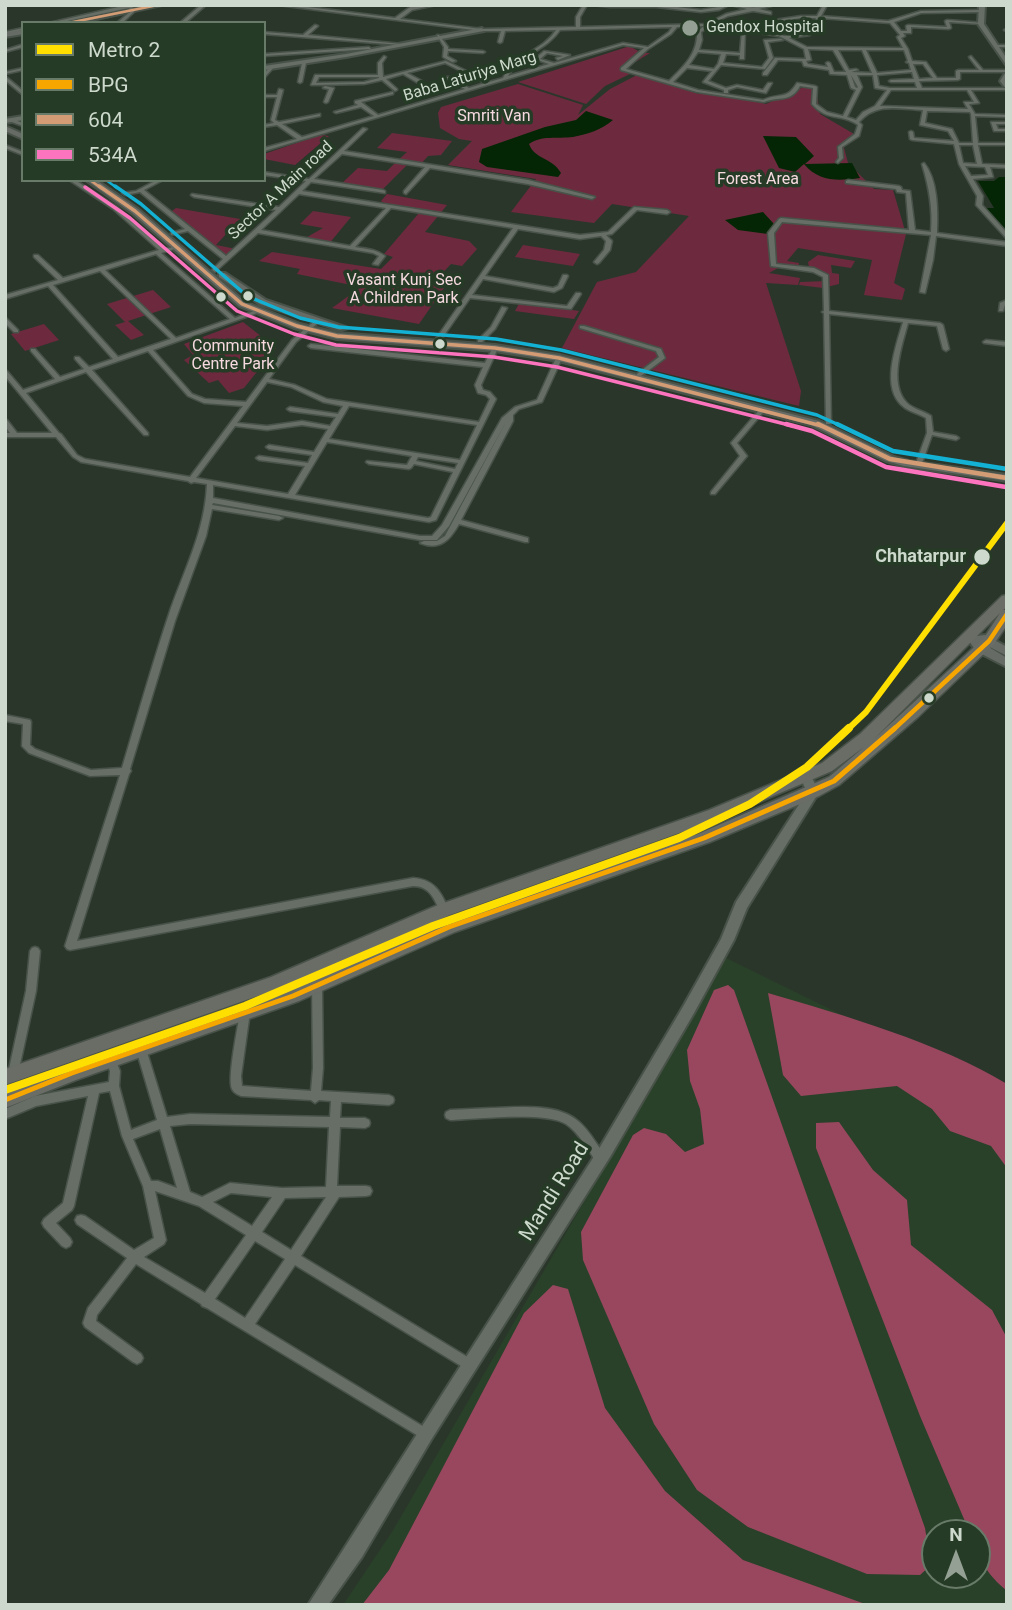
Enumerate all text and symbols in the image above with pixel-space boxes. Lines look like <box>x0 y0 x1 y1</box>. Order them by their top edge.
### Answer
marker: Gendox Hospital <box>680 18 700 38</box>
place label: Gendox Hospital <box>706 18 824 38</box>
legend <box>21 21 266 182</box>
text: Metro 2 <box>88 38 160 62</box>
street label: Baba Laturiya Marg <box>401 48 539 106</box>
text: BPG <box>88 73 129 97</box>
park label: Smriti Van <box>457 107 531 127</box>
text: 604 <box>88 108 123 132</box>
street label: Sector A Main road <box>225 138 337 244</box>
text: 534A <box>88 143 137 167</box>
park label: Forest Area <box>717 170 799 190</box>
park label: Vasant Kunj Sec A Children Park <box>346 271 462 309</box>
unlabelled marker <box>241 289 255 303</box>
unlabelled marker <box>214 290 228 304</box>
park label: Community Centre Park <box>192 337 274 375</box>
unlabelled marker <box>433 337 447 351</box>
place label: Chhatarpur <box>875 546 966 568</box>
marker: Chhatarpur <box>972 547 992 567</box>
unlabelled marker <box>922 691 936 705</box>
street label: Mandi Road <box>515 1138 595 1246</box>
north arrow <box>921 1519 991 1589</box>
text: N <box>949 1523 963 1546</box>

